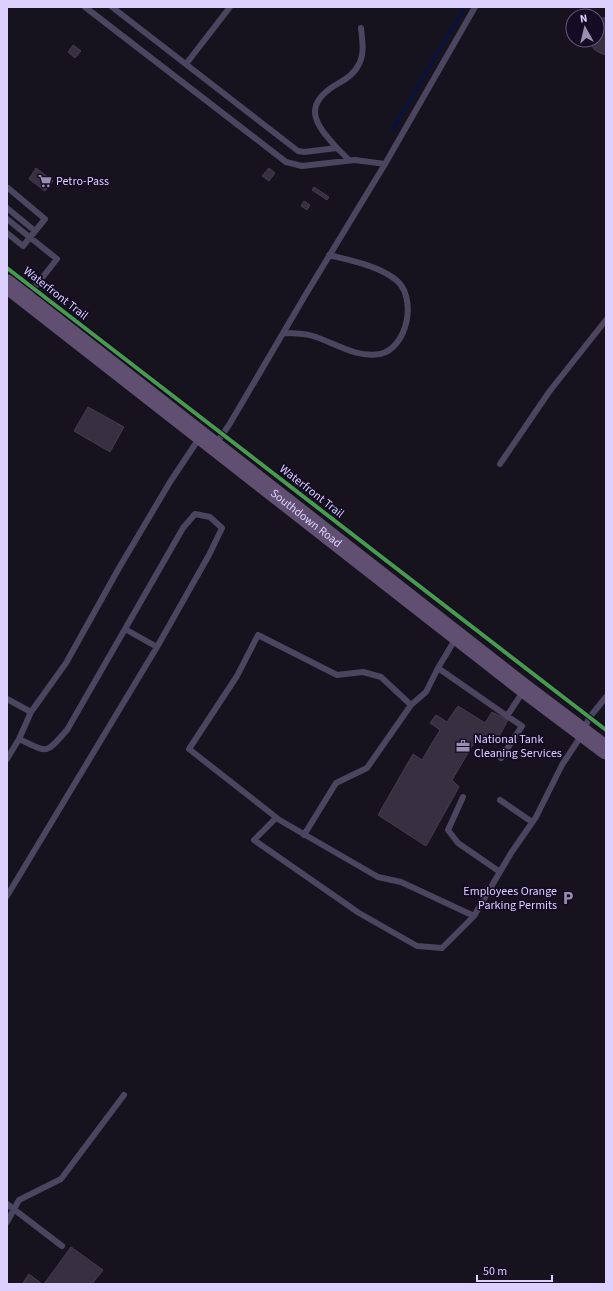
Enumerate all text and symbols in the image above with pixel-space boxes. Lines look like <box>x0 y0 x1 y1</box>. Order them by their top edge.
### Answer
north arrow <box>565 8 605 48</box>
text: N <box>579 11 588 27</box>
supermarket icon: Petro-Pass <box>37 173 53 189</box>
place label: Petro-Pass <box>56 173 109 190</box>
street label: Waterfront Trail <box>20 263 92 324</box>
street label: Waterfront Trail <box>276 461 348 522</box>
street label: Southdown Road <box>267 485 345 552</box>
place label: National Tank Cleaning Services <box>474 731 562 762</box>
office icon: National Tank Cleaning Services <box>455 738 471 754</box>
place label: Employees Orange Parking Permits <box>463 883 557 914</box>
parking icon: Employees Orange Parking Permits <box>560 890 576 906</box>
scale bar <box>477 1257 552 1283</box>
text: 50 m <box>483 1263 507 1280</box>

